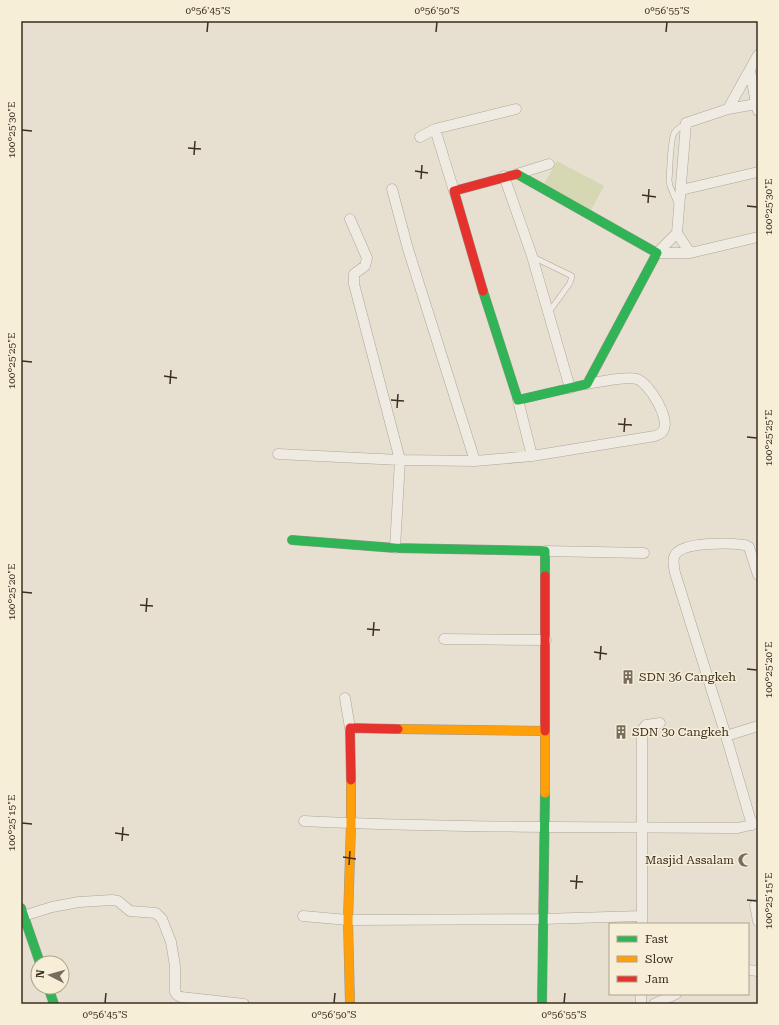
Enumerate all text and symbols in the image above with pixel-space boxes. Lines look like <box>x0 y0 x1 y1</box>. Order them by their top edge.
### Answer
text: 0°56'45"S <box>185 5 231 16</box>
text: 0°56'50"S <box>414 5 460 16</box>
text: 0°56'55"S <box>644 5 690 16</box>
text: 100°25'30"E <box>6 102 17 158</box>
text: 100°25'30"E <box>763 179 774 235</box>
text: 100°25'25"E <box>6 333 17 389</box>
text: 100°25'25"E <box>763 410 774 466</box>
text: 100°25'20"E <box>6 564 17 620</box>
text: 100°25'20"E <box>763 642 774 698</box>
building icon: SDN 36 Cangkeh <box>620 669 636 685</box>
place label: SDN 36 Cangkeh <box>639 670 736 684</box>
building icon: SDN 30 Cangkeh <box>613 724 629 740</box>
place label: SDN 30 Cangkeh <box>632 725 729 739</box>
text: 100°25'15"E <box>6 795 17 851</box>
mosque icon: Masjid Assalam <box>737 852 753 868</box>
place label: Masjid Assalam <box>645 853 734 867</box>
text: 100°25'15"E <box>763 873 774 929</box>
legend <box>609 923 749 995</box>
text: Fast <box>645 932 669 946</box>
text: Slow <box>645 952 673 966</box>
north arrow <box>30 955 70 995</box>
text: N <box>34 969 48 979</box>
text: Jam <box>645 972 669 986</box>
text: 0°56'45"S <box>82 1009 128 1020</box>
text: 0°56'50"S <box>311 1009 357 1020</box>
text: 0°56'55"S <box>541 1009 587 1020</box>

